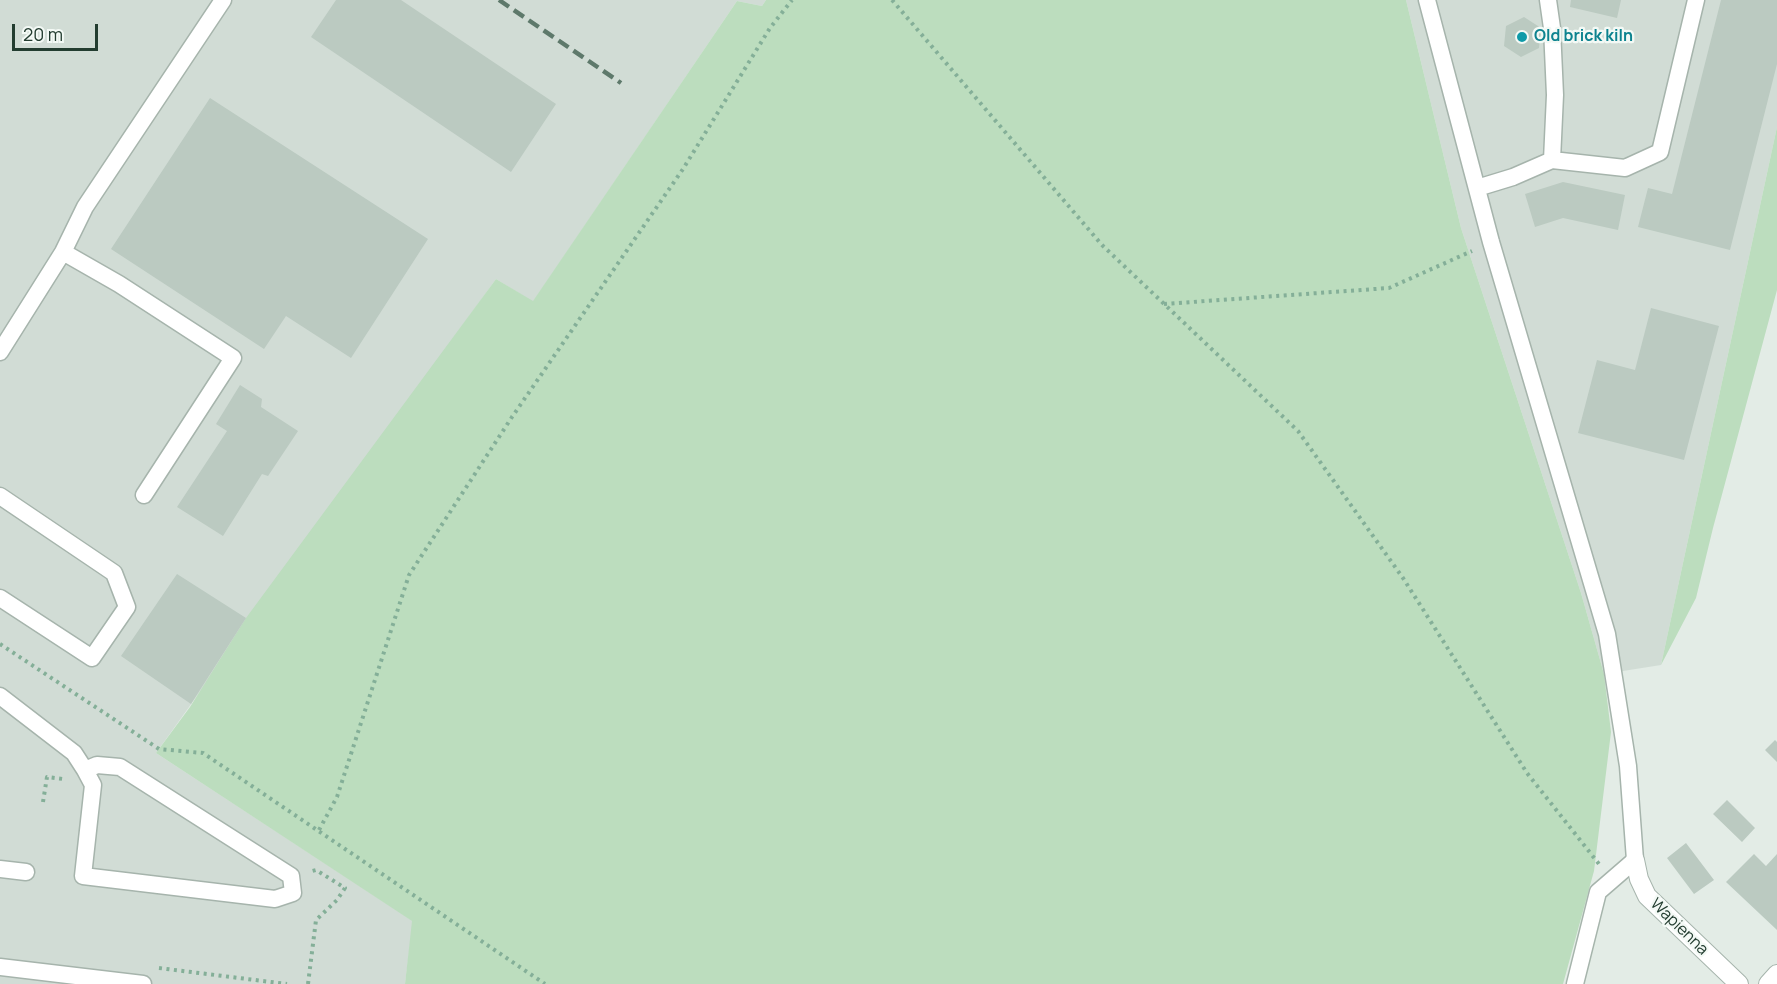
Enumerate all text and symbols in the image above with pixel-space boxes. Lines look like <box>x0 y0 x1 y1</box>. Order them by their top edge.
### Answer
scale bar <box>15 12 100 50</box>
text: 20 m <box>23 22 63 46</box>
place label: Old brick kiln <box>1534 27 1633 47</box>
marker: Old brick kiln <box>1515 30 1529 44</box>
street label: Wapienna <box>1646 895 1712 959</box>

